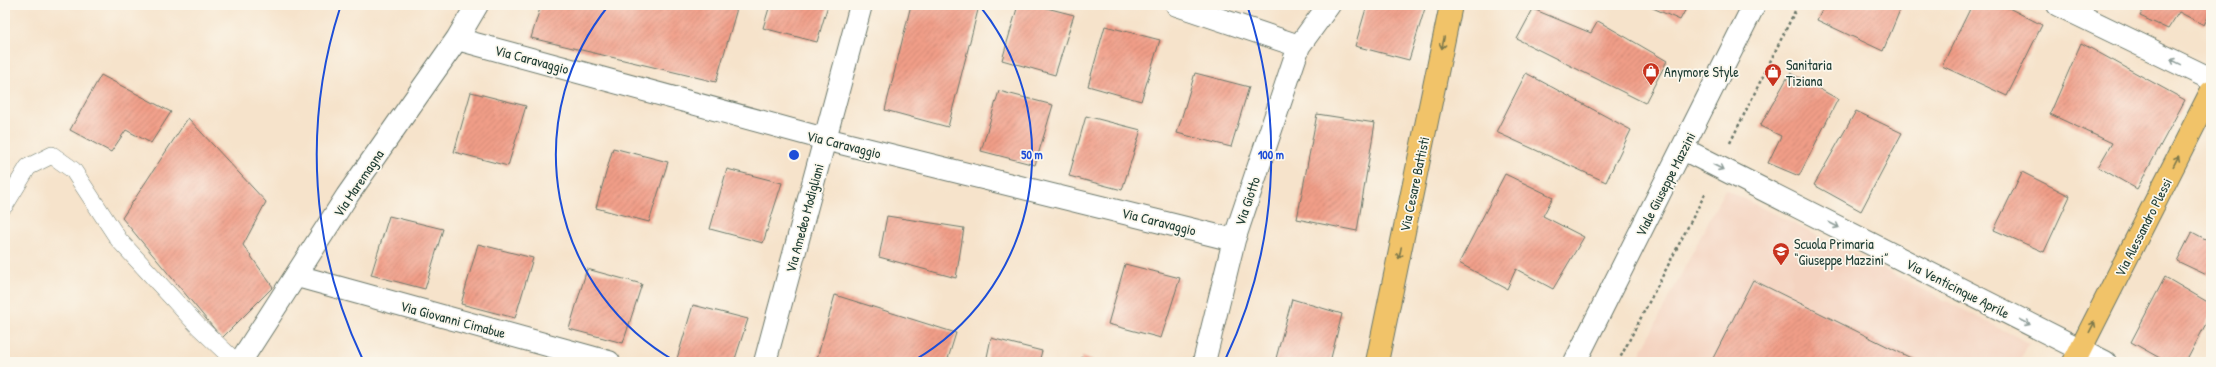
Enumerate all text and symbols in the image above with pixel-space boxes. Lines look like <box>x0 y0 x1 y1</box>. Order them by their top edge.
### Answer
one-way arrow <box>1439 36 1447 49</box>
street label: Via Caravaggio <box>493 40 572 79</box>
place label: Sanitaria Tiziana <box>1786 55 1832 90</box>
one-way arrow <box>2170 58 2182 65</box>
shop icon: Anymore Style <box>1641 61 1661 86</box>
place label: Anymore Style <box>1664 62 1739 82</box>
shop icon: Sanitaria Tiziana <box>1763 62 1783 87</box>
street label: Via Caravaggio <box>805 126 884 163</box>
street label: Viale Giuseppe Mazzini <box>1631 129 1700 240</box>
street label: Via Cesare Battisti <box>1395 135 1433 233</box>
street label: Via Maremagna <box>328 145 389 221</box>
text: 50 m <box>1021 146 1043 163</box>
text: 100 m <box>1258 146 1284 163</box>
centre of rings <box>787 148 801 162</box>
one-way arrow <box>2173 155 2180 167</box>
street label: Via Amedeo Modigliani <box>780 161 829 275</box>
one-way arrow <box>1712 164 1724 171</box>
street label: Via Giotto <box>1230 174 1264 228</box>
street label: Via Alessandro Plessi <box>2110 175 2176 279</box>
street label: Via Caravaggio <box>1120 203 1199 240</box>
one-way arrow <box>1828 222 1840 230</box>
place label: Scuola Primaria “Giuseppe Mazzini” <box>1794 234 1888 270</box>
school or university icon: Scuola Primaria “Giuseppe Mazzini” <box>1771 241 1791 266</box>
one-way arrow <box>1395 246 1403 259</box>
street label: Via Venticinque Aprile <box>1903 254 2013 323</box>
street label: Via Giovanni Cimabue <box>398 296 508 342</box>
one-way arrow <box>2019 319 2031 326</box>
one-way arrow <box>2089 321 2096 333</box>

